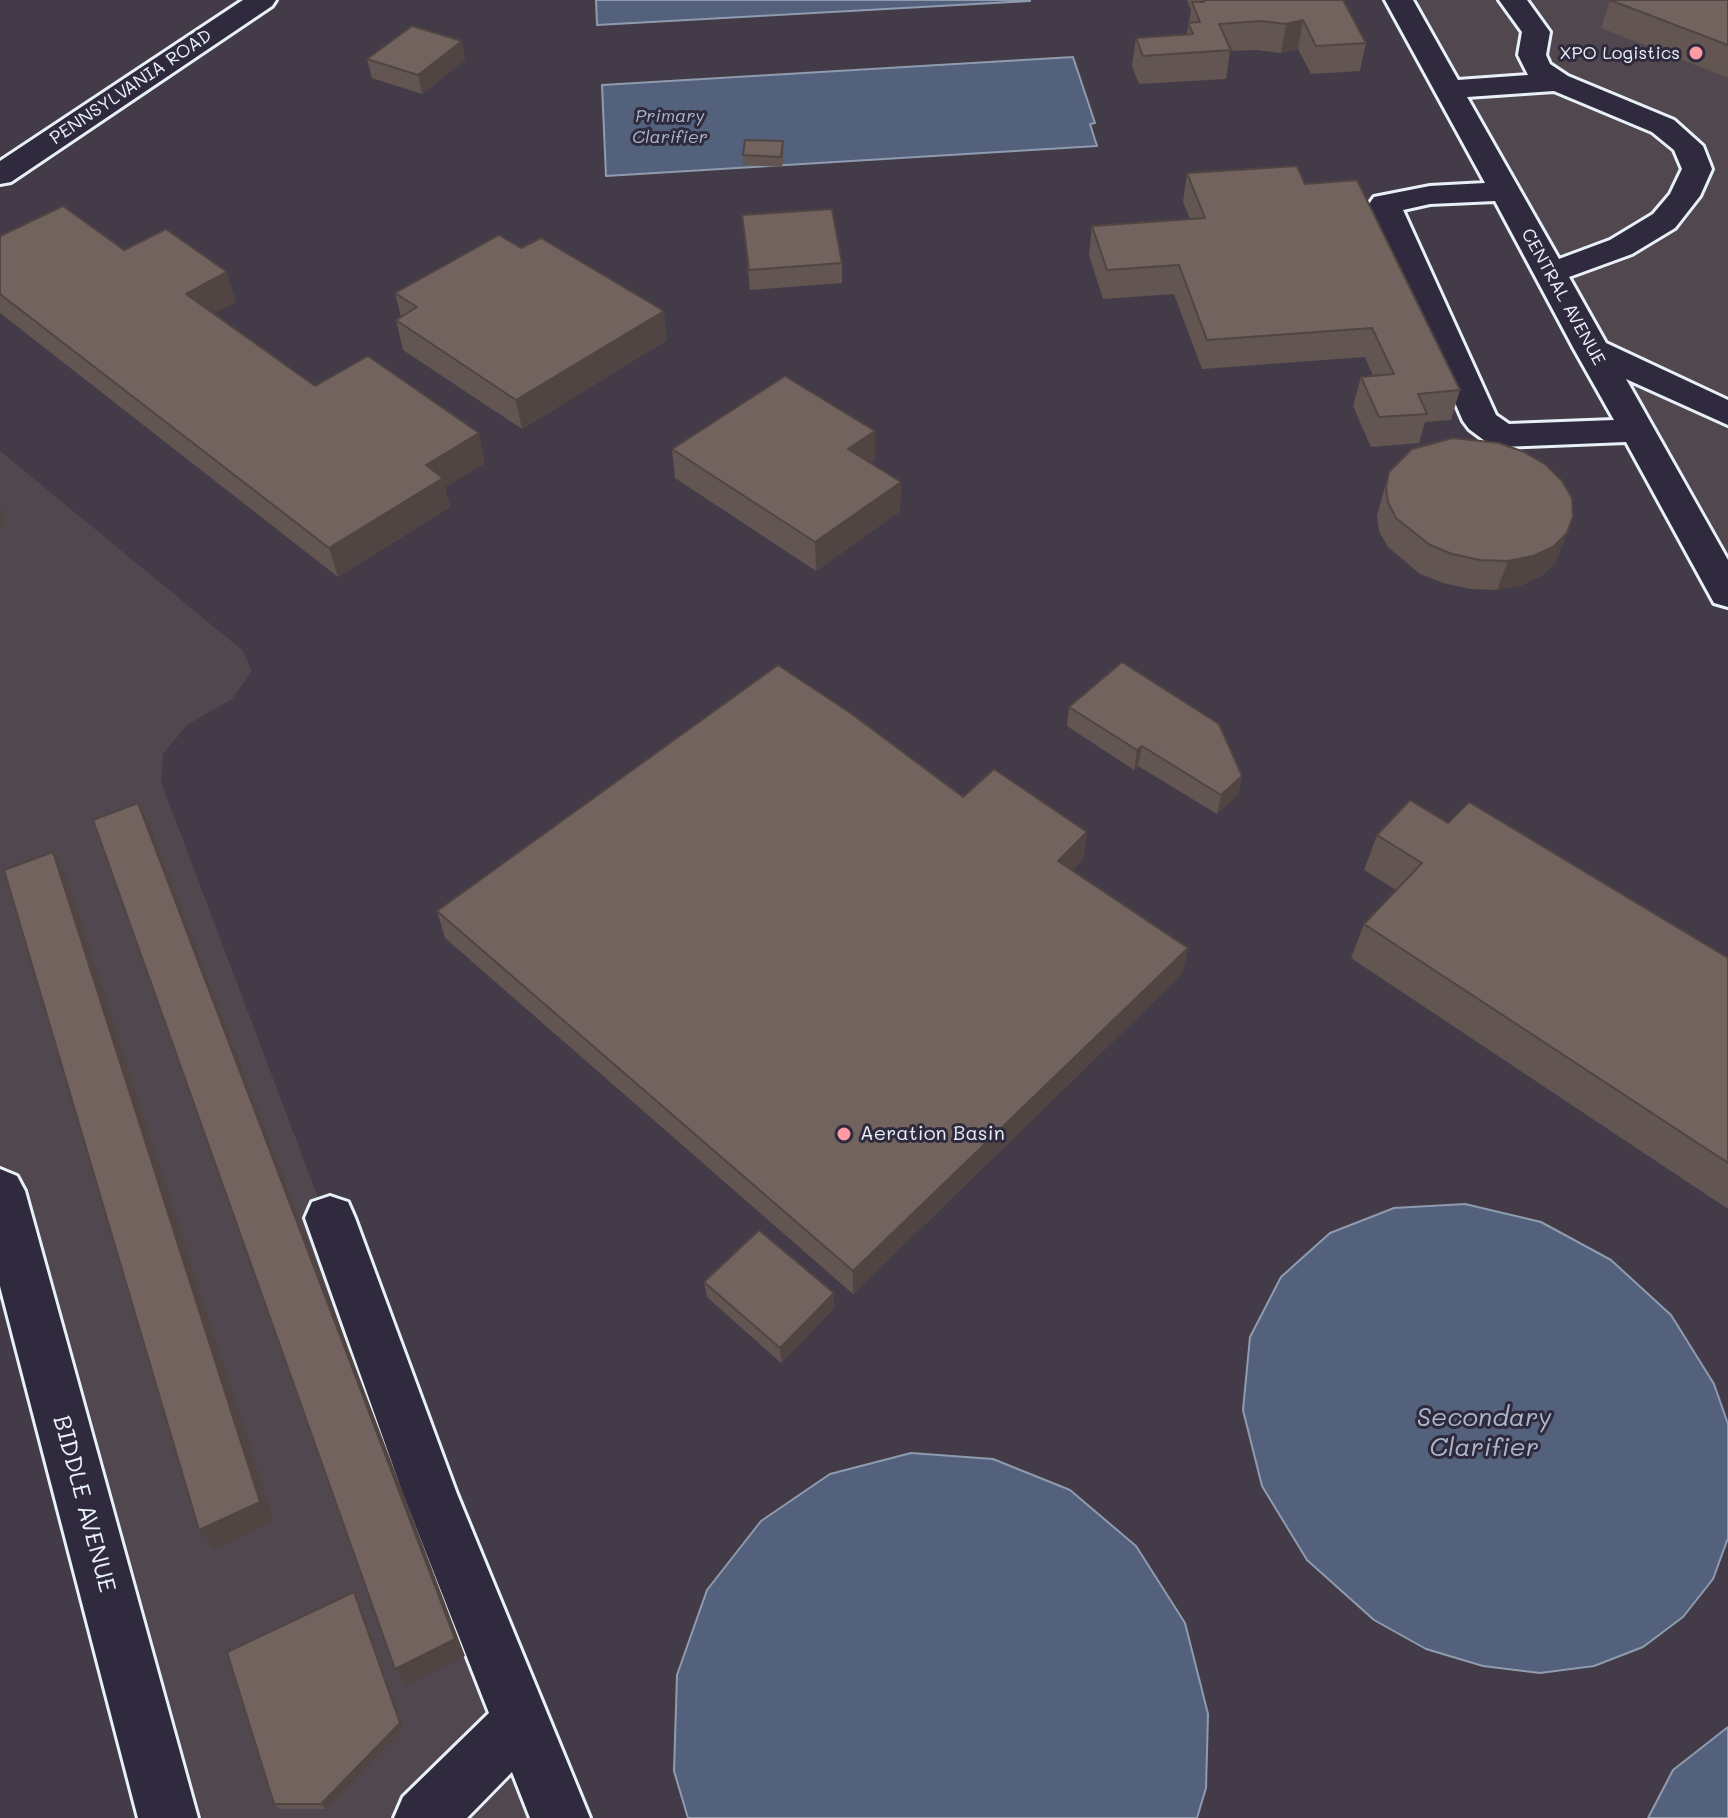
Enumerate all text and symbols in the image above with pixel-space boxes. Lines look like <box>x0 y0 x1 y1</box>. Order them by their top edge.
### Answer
street label: PENNSYLVANIA ROAD <box>46 25 216 149</box>
place label: XPO Logistics <box>1559 42 1680 64</box>
marker: XPO Logistics <box>1687 44 1705 62</box>
water label: Primary Clarifier <box>632 105 708 148</box>
street label: CENTRAL AVENUE <box>1516 225 1610 369</box>
place label: Aeration Basin <box>860 1122 1005 1146</box>
marker: Aeration Basin <box>835 1125 853 1143</box>
water label: Secondary Clarifier <box>1416 1402 1552 1464</box>
street label: BIDDLE AVENUE <box>47 1412 121 1596</box>

